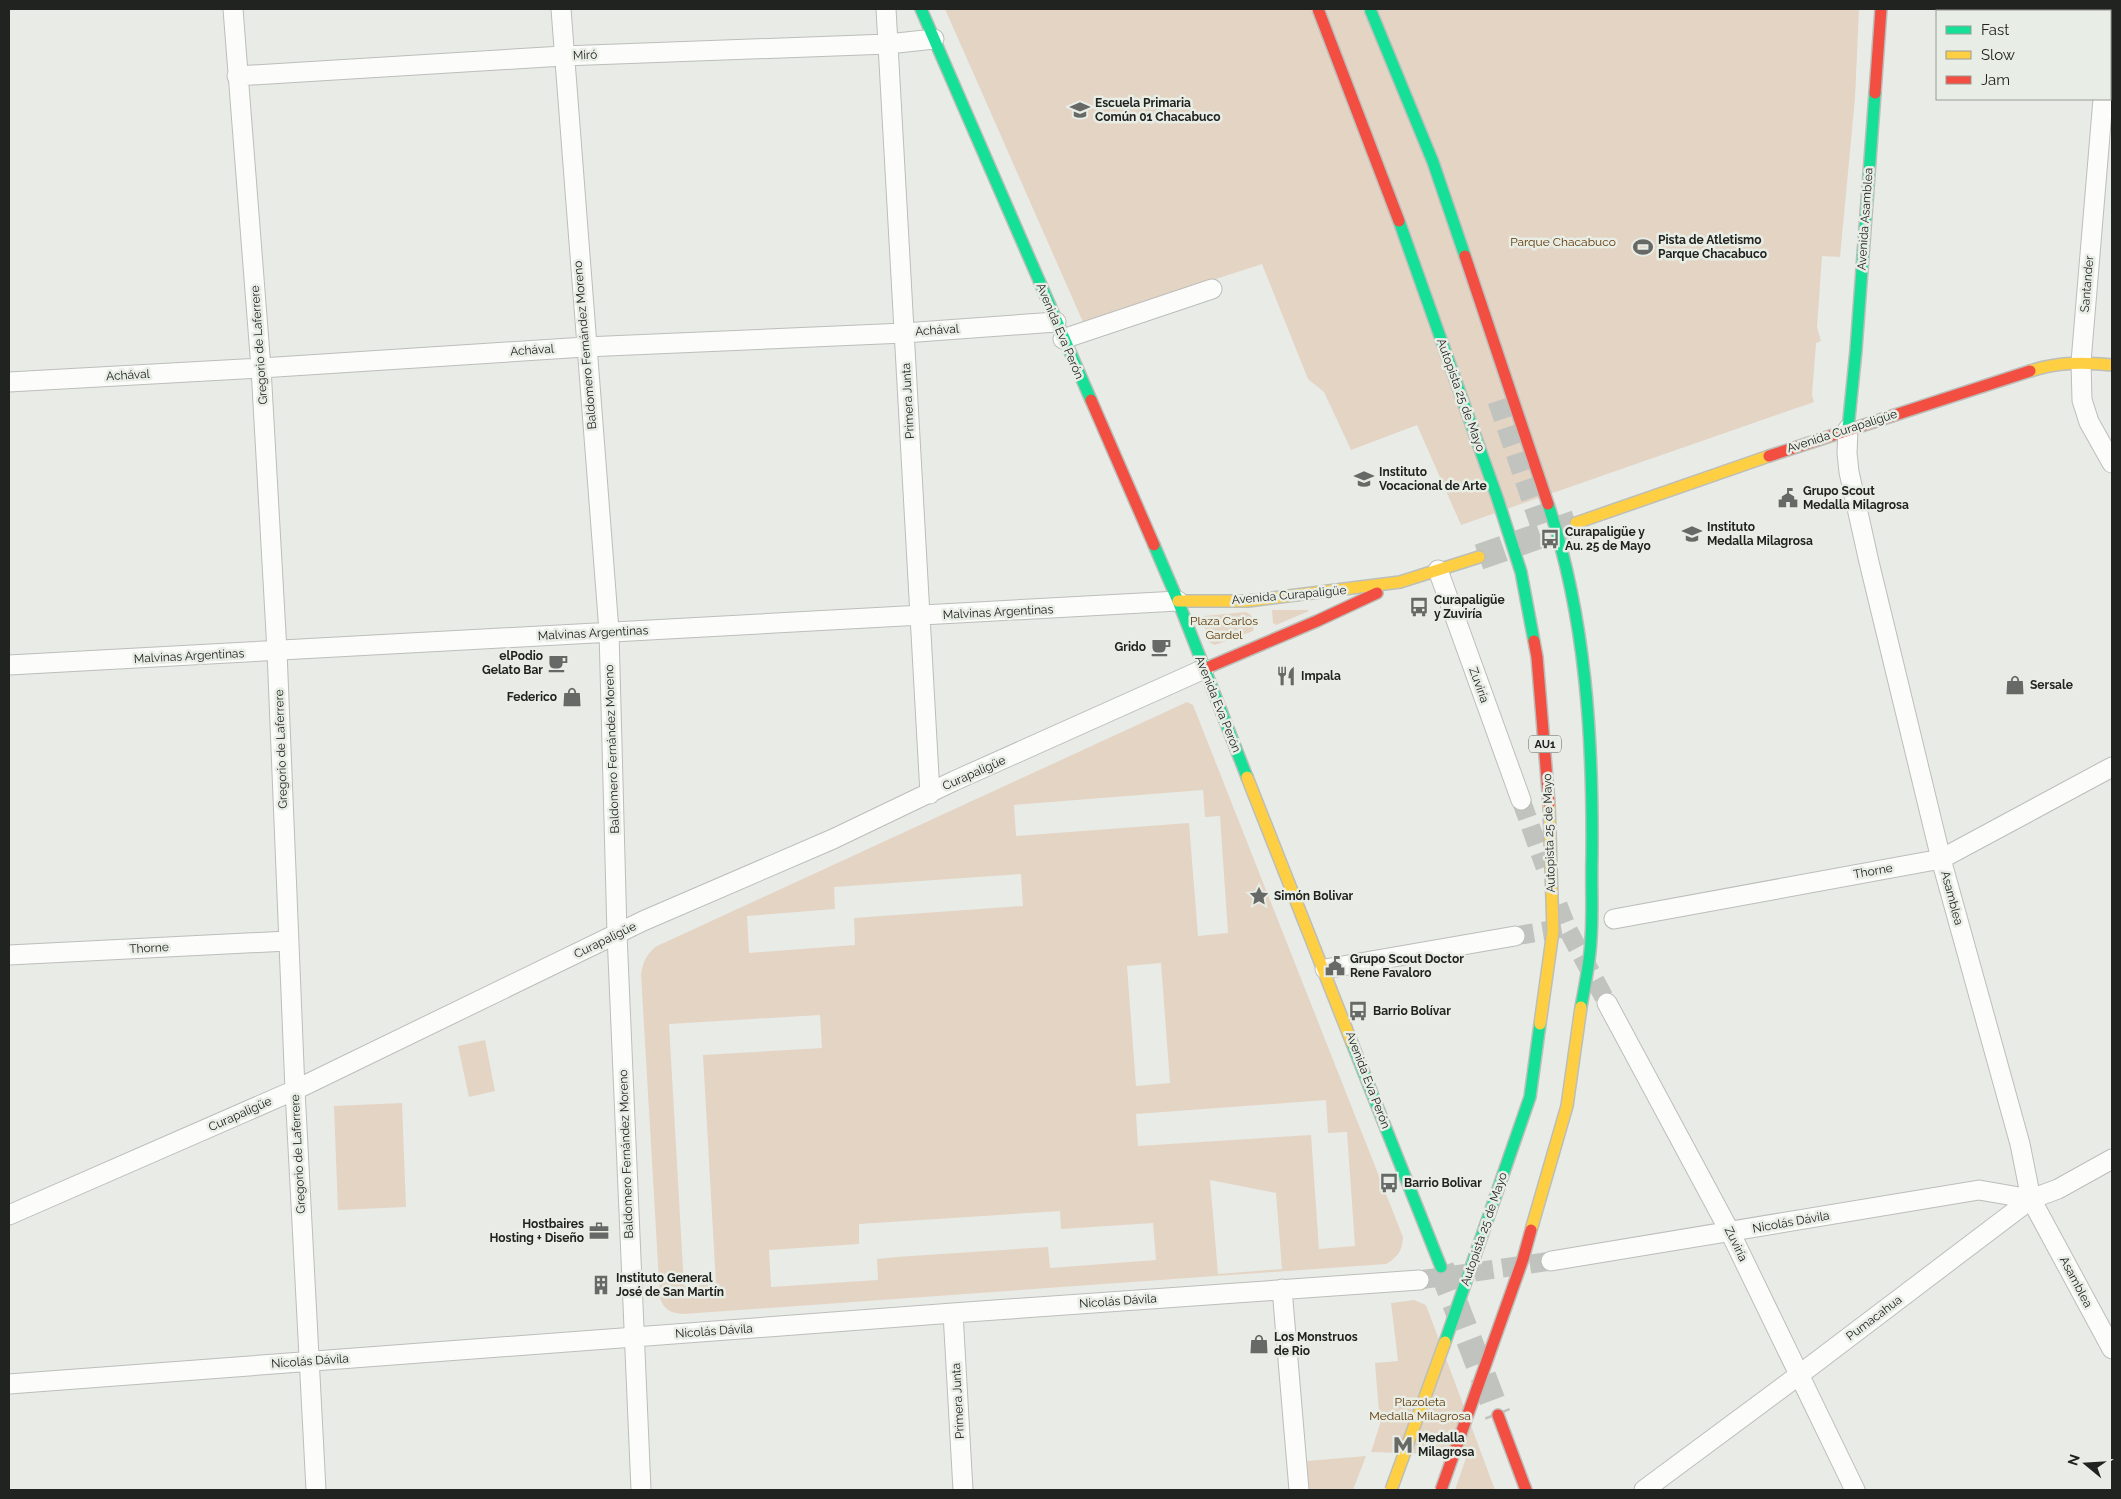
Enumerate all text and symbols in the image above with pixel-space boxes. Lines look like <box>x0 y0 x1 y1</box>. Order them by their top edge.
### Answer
legend <box>1936 10 2111 100</box>
text: Fast <box>1981 21 2009 39</box>
text: Slow <box>1981 46 2015 64</box>
street label: Miró <box>573 48 597 62</box>
text: Jam <box>1981 71 2010 89</box>
place label: Escuela Primaria Común 01 Chacabuco <box>1095 96 1220 124</box>
school or university icon: Escuela Primaria Común 01 Chacabuco <box>1069 99 1091 121</box>
street label: Avenida Asamblea <box>1854 167 1876 271</box>
place label: Pista de Atletismo Parque Chacabuco <box>1658 233 1767 261</box>
park label: Parque Chacabuco <box>1510 235 1616 249</box>
sports icon: Pista de Atletismo Parque Chacabuco <box>1632 236 1654 258</box>
street label: Santander <box>2078 254 2097 313</box>
street label: Baldomero Fernández Moreno <box>571 260 599 430</box>
street label: Avenida Eva Perón <box>1033 281 1087 381</box>
street label: Gregorio de Laferrere <box>248 285 270 405</box>
street label: Achával <box>915 321 960 339</box>
street label: Autopista 25 de Mayo <box>1434 337 1488 453</box>
street label: Achával <box>510 341 555 359</box>
street label: Primera Junta <box>899 363 917 439</box>
street label: Achával <box>106 367 151 383</box>
street label: Avenida Curapaligüe <box>1785 407 1899 455</box>
place label: Instituto Vocacional de Arte <box>1379 465 1487 493</box>
school or university icon: Instituto Vocacional de Arte <box>1353 468 1375 490</box>
place label: Grupo Scout Medalla Milagrosa <box>1803 484 1909 512</box>
public building icon: Grupo Scout Medalla Milagrosa <box>1777 487 1799 509</box>
place label: Instituto Medalla Milagrosa <box>1707 520 1813 548</box>
school or university icon: Instituto Medalla Milagrosa <box>1681 523 1703 545</box>
place label: Curapaligüe y Au. 25 de Mayo <box>1565 525 1651 553</box>
bus stop icon: Curapaligüe y Au. 25 de Mayo <box>1539 528 1561 550</box>
street label: Avenida Curapaligüe <box>1231 583 1347 607</box>
place label: Curapaligüe y Zuviría <box>1434 593 1505 621</box>
bus stop icon: Curapaligüe y Zuviría <box>1408 596 1430 618</box>
street label: Malvinas Argentinas <box>942 602 1054 622</box>
park label: Plaza Carlos Gardel <box>1190 614 1258 642</box>
street label: Malvinas Argentinas <box>537 623 649 643</box>
cafe icon: Grido <box>1150 636 1172 658</box>
place label: Grido <box>1115 640 1146 654</box>
street label: Malvinas Argentinas <box>133 646 245 666</box>
place label: elPodio Gelato Bar <box>482 649 543 677</box>
cafe icon: elPodio Gelato Bar <box>547 652 569 674</box>
street label: Avenida Eva Perón <box>1192 654 1244 754</box>
street label: Baldomero Fernández Moreno <box>602 664 622 834</box>
restaurant icon: Impala <box>1275 665 1297 687</box>
street label: Zuviría <box>1466 665 1492 705</box>
place label: Impala <box>1301 669 1341 683</box>
shop icon: Sersale <box>2004 674 2026 696</box>
place label: Sersale <box>2030 678 2073 692</box>
shop icon: Federico <box>561 686 583 708</box>
street label: Gregorio de Laferrere <box>272 689 290 809</box>
place label: Federico <box>507 690 557 704</box>
road number: AU1 <box>1529 736 1561 752</box>
street label: Curapaligüe <box>940 753 1008 793</box>
street label: Autopista 25 de Mayo <box>1540 773 1558 893</box>
street label: Thorne <box>1852 861 1894 881</box>
street label: Asamblea <box>1938 869 1966 927</box>
place icon: Simón Bolivar <box>1248 885 1270 907</box>
place label: Simón Bolivar <box>1274 889 1354 903</box>
street label: Curapaligüe <box>572 919 638 961</box>
street label: Thorne <box>129 940 169 956</box>
place label: Grupo Scout Doctor Rene Favaloro <box>1350 952 1464 980</box>
public building icon: Grupo Scout Doctor Rene Favaloro <box>1324 955 1346 977</box>
bus stop icon: Barrio Bolívar <box>1347 1000 1369 1022</box>
place label: Barrio Bolívar <box>1373 1004 1451 1018</box>
street label: Avenida Eva Perón <box>1343 1029 1393 1131</box>
street label: Baldomero Fernández Moreno <box>616 1069 636 1239</box>
street label: Curapaligüe <box>206 1094 274 1134</box>
street label: Gregorio de Laferrere <box>288 1094 308 1214</box>
street label: Autopista 25 de Mayo <box>1458 1170 1510 1288</box>
bus stop icon: Barrio Bolivar <box>1378 1172 1400 1194</box>
place label: Barrio Bolivar <box>1404 1176 1482 1190</box>
street label: Nicolás Dávila <box>1751 1208 1831 1236</box>
place label: Hostbaires Hosting + Diseño <box>489 1217 584 1245</box>
office icon: Hostbaires Hosting + Diseño <box>588 1220 610 1242</box>
street label: Zuviría <box>1722 1224 1750 1264</box>
street label: Asamblea <box>2057 1254 2095 1310</box>
place label: Instituto General José de San Martín <box>616 1271 724 1299</box>
building icon: Instituto General José de San Martín <box>590 1274 612 1296</box>
street label: Nicolás Dávila <box>1079 1291 1157 1311</box>
street label: Pumacahua <box>1843 1293 1905 1343</box>
street label: Nicolás Dávila <box>675 1321 753 1341</box>
place label: Los Monstruos de Rio <box>1274 1330 1358 1358</box>
shop icon: Los Monstruos de Rio <box>1248 1333 1270 1355</box>
street label: Nicolás Dávila <box>271 1351 349 1371</box>
street label: Primera Junta <box>949 1363 967 1439</box>
park label: Plazoleta Medalla Milagrosa <box>1369 1395 1471 1423</box>
place label: Medalla Milagrosa <box>1418 1431 1475 1459</box>
metro station icon: Medalla Milagrosa <box>1392 1434 1414 1456</box>
north arrow <box>2061 1439 2111 1489</box>
text: N <box>2064 1452 2083 1468</box>

